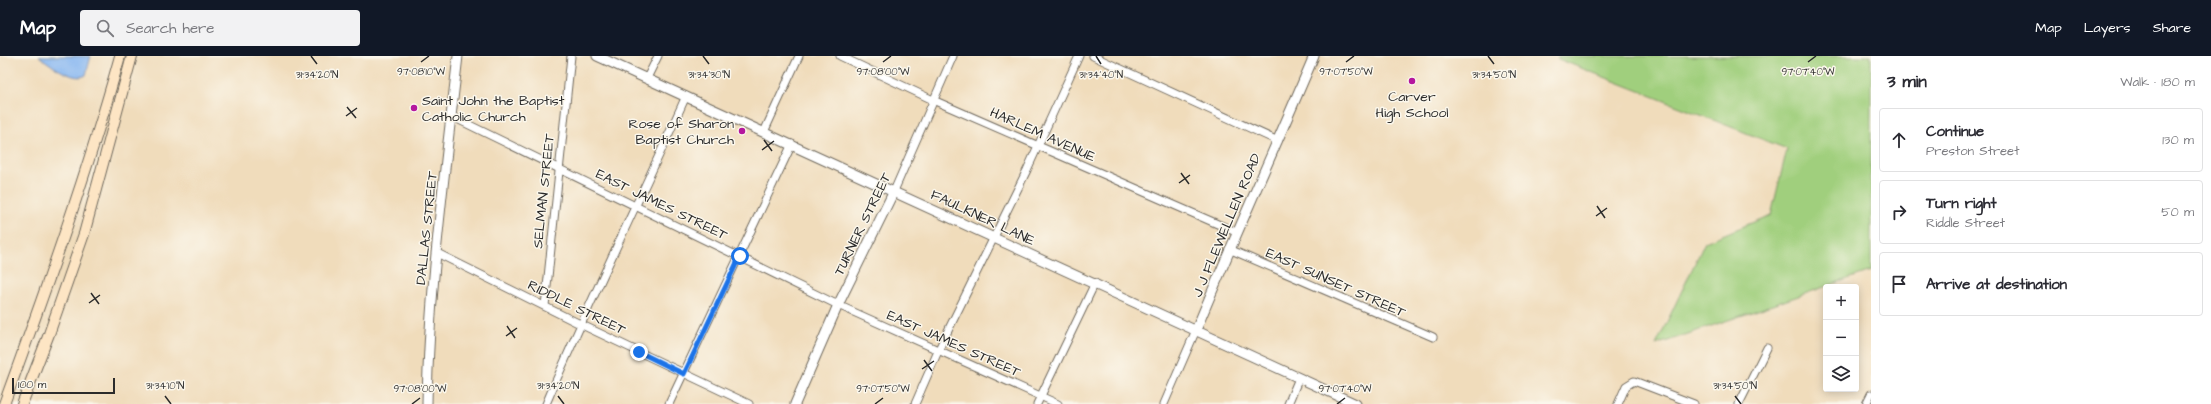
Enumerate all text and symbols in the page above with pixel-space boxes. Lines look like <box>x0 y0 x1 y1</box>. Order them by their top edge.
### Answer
search box <box>80 10 360 46</box>
text: Map <box>20 15 56 42</box>
icon: search <box>94 17 116 39</box>
text: Search here <box>126 18 215 39</box>
text: Map <box>2035 18 2062 38</box>
text: Layers <box>2084 18 2131 38</box>
text: Share <box>2153 18 2191 38</box>
text: 97°08'10"W <box>397 65 446 79</box>
text: 97°08'00"W <box>857 65 910 79</box>
text: 97°07'50"W <box>1319 65 1373 79</box>
text: 97°07'40"W <box>1781 65 1835 79</box>
text: 31°34'20"N <box>296 68 338 82</box>
text: 31°34'30"N <box>688 68 730 82</box>
text: 31°34'40"N <box>1079 68 1123 82</box>
text: 31°34'50"N <box>1472 68 1516 82</box>
text: 3 min <box>1887 70 1927 94</box>
text: Walk · 180 m <box>2120 73 2195 91</box>
marker: Carver High School <box>1407 76 1417 86</box>
place label: Carver High School <box>1375 87 1449 123</box>
place label: Saint John the Baptist Catholic Church <box>422 91 565 127</box>
marker: Saint John the Baptist Catholic Church <box>409 103 419 113</box>
street label: HARLEM AVENUE <box>987 103 1099 167</box>
place label: Rose of Sharon Baptist Church <box>628 114 734 150</box>
text: Continue <box>1926 121 1984 142</box>
marker: Rose of Sharon Baptist Church <box>737 126 747 136</box>
icon: ahead <box>1888 129 1910 151</box>
text: 130 m <box>2162 131 2194 149</box>
street label: SELMAN STREET <box>528 133 560 249</box>
text: Preston Street <box>1926 142 2019 160</box>
street label: J J FLEWELLEN ROAD <box>1188 150 1266 300</box>
street label: EAST JAMES STREET <box>592 164 731 246</box>
street label: TURNER STREET <box>829 169 897 279</box>
street label: DALLAS STREET <box>411 170 443 286</box>
street label: FAULKNER LANE <box>927 185 1039 251</box>
text: Turn right <box>1926 193 1997 214</box>
icon: right <box>1888 201 1910 223</box>
text: 50 m <box>2161 203 2194 221</box>
text: Riddle Street <box>1926 214 2005 232</box>
street label: EAST SUNSET STREET <box>1263 243 1409 323</box>
route start <box>731 247 749 265</box>
icon: arrive <box>1888 273 1910 295</box>
text: Arrive at destination <box>1926 274 2067 295</box>
street label: RIDDLE STREET <box>524 275 629 340</box>
map controls <box>1823 284 1859 392</box>
button: + <box>1823 284 1859 320</box>
street label: EAST JAMES STREET <box>884 305 1024 383</box>
button: − <box>1823 320 1859 356</box>
route end <box>630 343 648 361</box>
button: layers <box>1823 356 1859 392</box>
scale bar <box>12 376 115 395</box>
text: 100 m <box>18 377 46 392</box>
text: 31°34'10"N <box>146 379 184 393</box>
text: 31°34'20"N <box>537 379 579 393</box>
text: 31°34'50"N <box>1713 379 1757 393</box>
text: 97°08'00"W <box>394 382 447 396</box>
text: 97°07'50"W <box>856 382 910 396</box>
text: 97°07'40"W <box>1318 382 1372 396</box>

